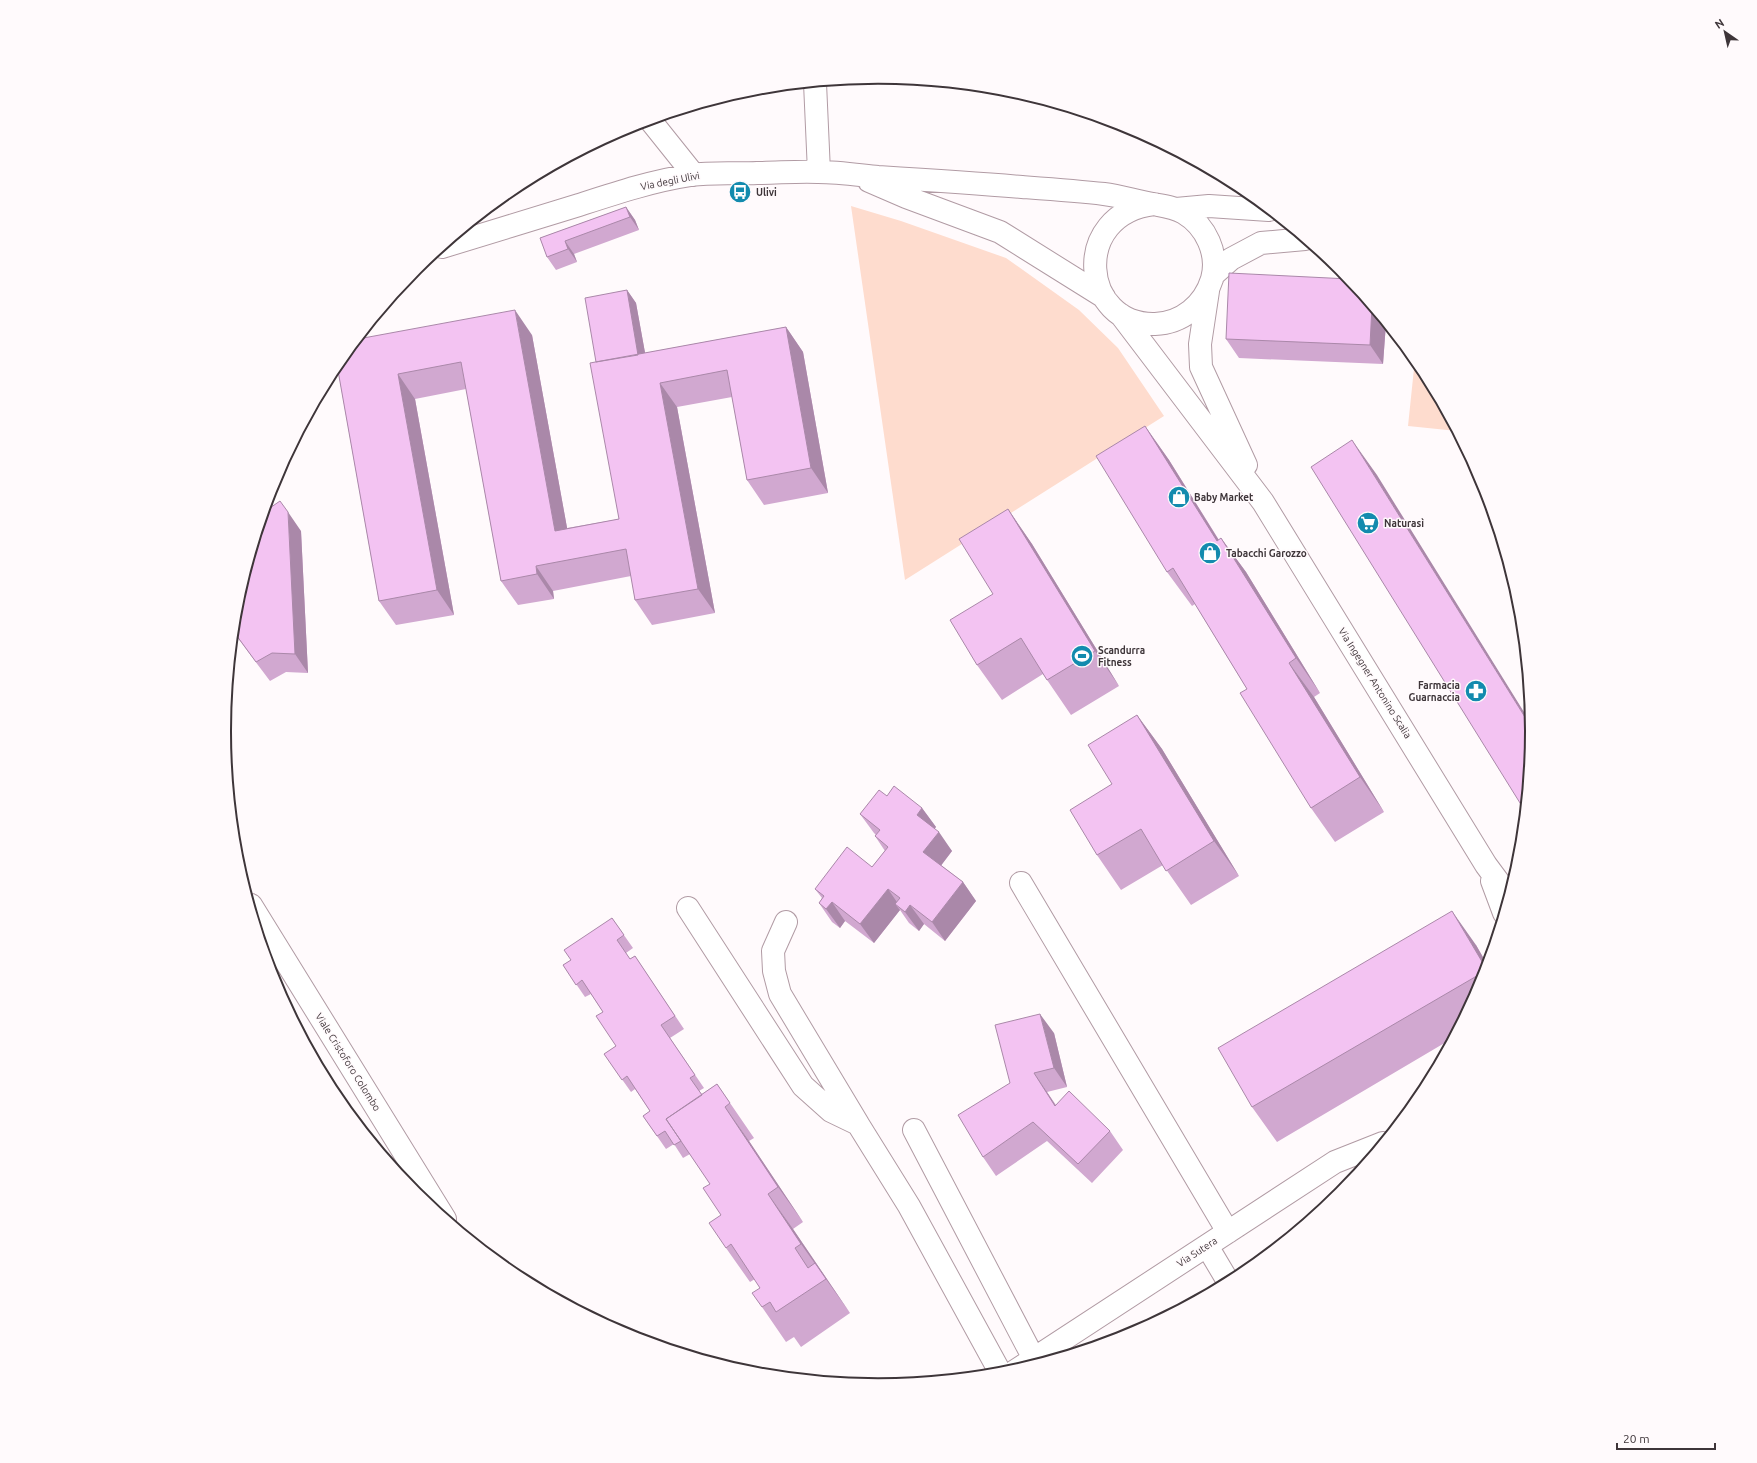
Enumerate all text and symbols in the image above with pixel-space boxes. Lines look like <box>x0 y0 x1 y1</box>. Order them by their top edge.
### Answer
north arrow <box>1705 12 1745 52</box>
text: N <box>1713 16 1726 31</box>
street label: Via degli Ulivi <box>639 170 701 192</box>
bus stop icon: Ulivi <box>727 179 753 205</box>
place label: Ulivi <box>756 187 777 198</box>
shop icon: Baby Market <box>1166 484 1192 510</box>
place label: Baby Market <box>1194 492 1254 503</box>
supermarket icon: Naturasì <box>1355 510 1381 536</box>
place label: Naturasì <box>1384 517 1424 529</box>
shop icon: Tabacchi Garozzo <box>1197 540 1223 566</box>
place label: Tabacchi Garozzo <box>1226 548 1307 559</box>
street label: Via Ingegner Antonino Scalia <box>1336 626 1414 740</box>
sports icon: Scandurra Fitness <box>1069 643 1095 669</box>
place label: Scandurra Fitness <box>1098 645 1145 668</box>
pharmacy icon: Farmacia Guarnaccia <box>1463 678 1489 704</box>
place label: Farmacia Guarnaccia <box>1409 680 1460 703</box>
street label: Viale Cristoforo Colombo <box>313 1011 383 1113</box>
street label: Via Sutera <box>1175 1235 1219 1269</box>
scale bar <box>1617 1425 1715 1451</box>
text: 20 m <box>1623 1432 1650 1445</box>

